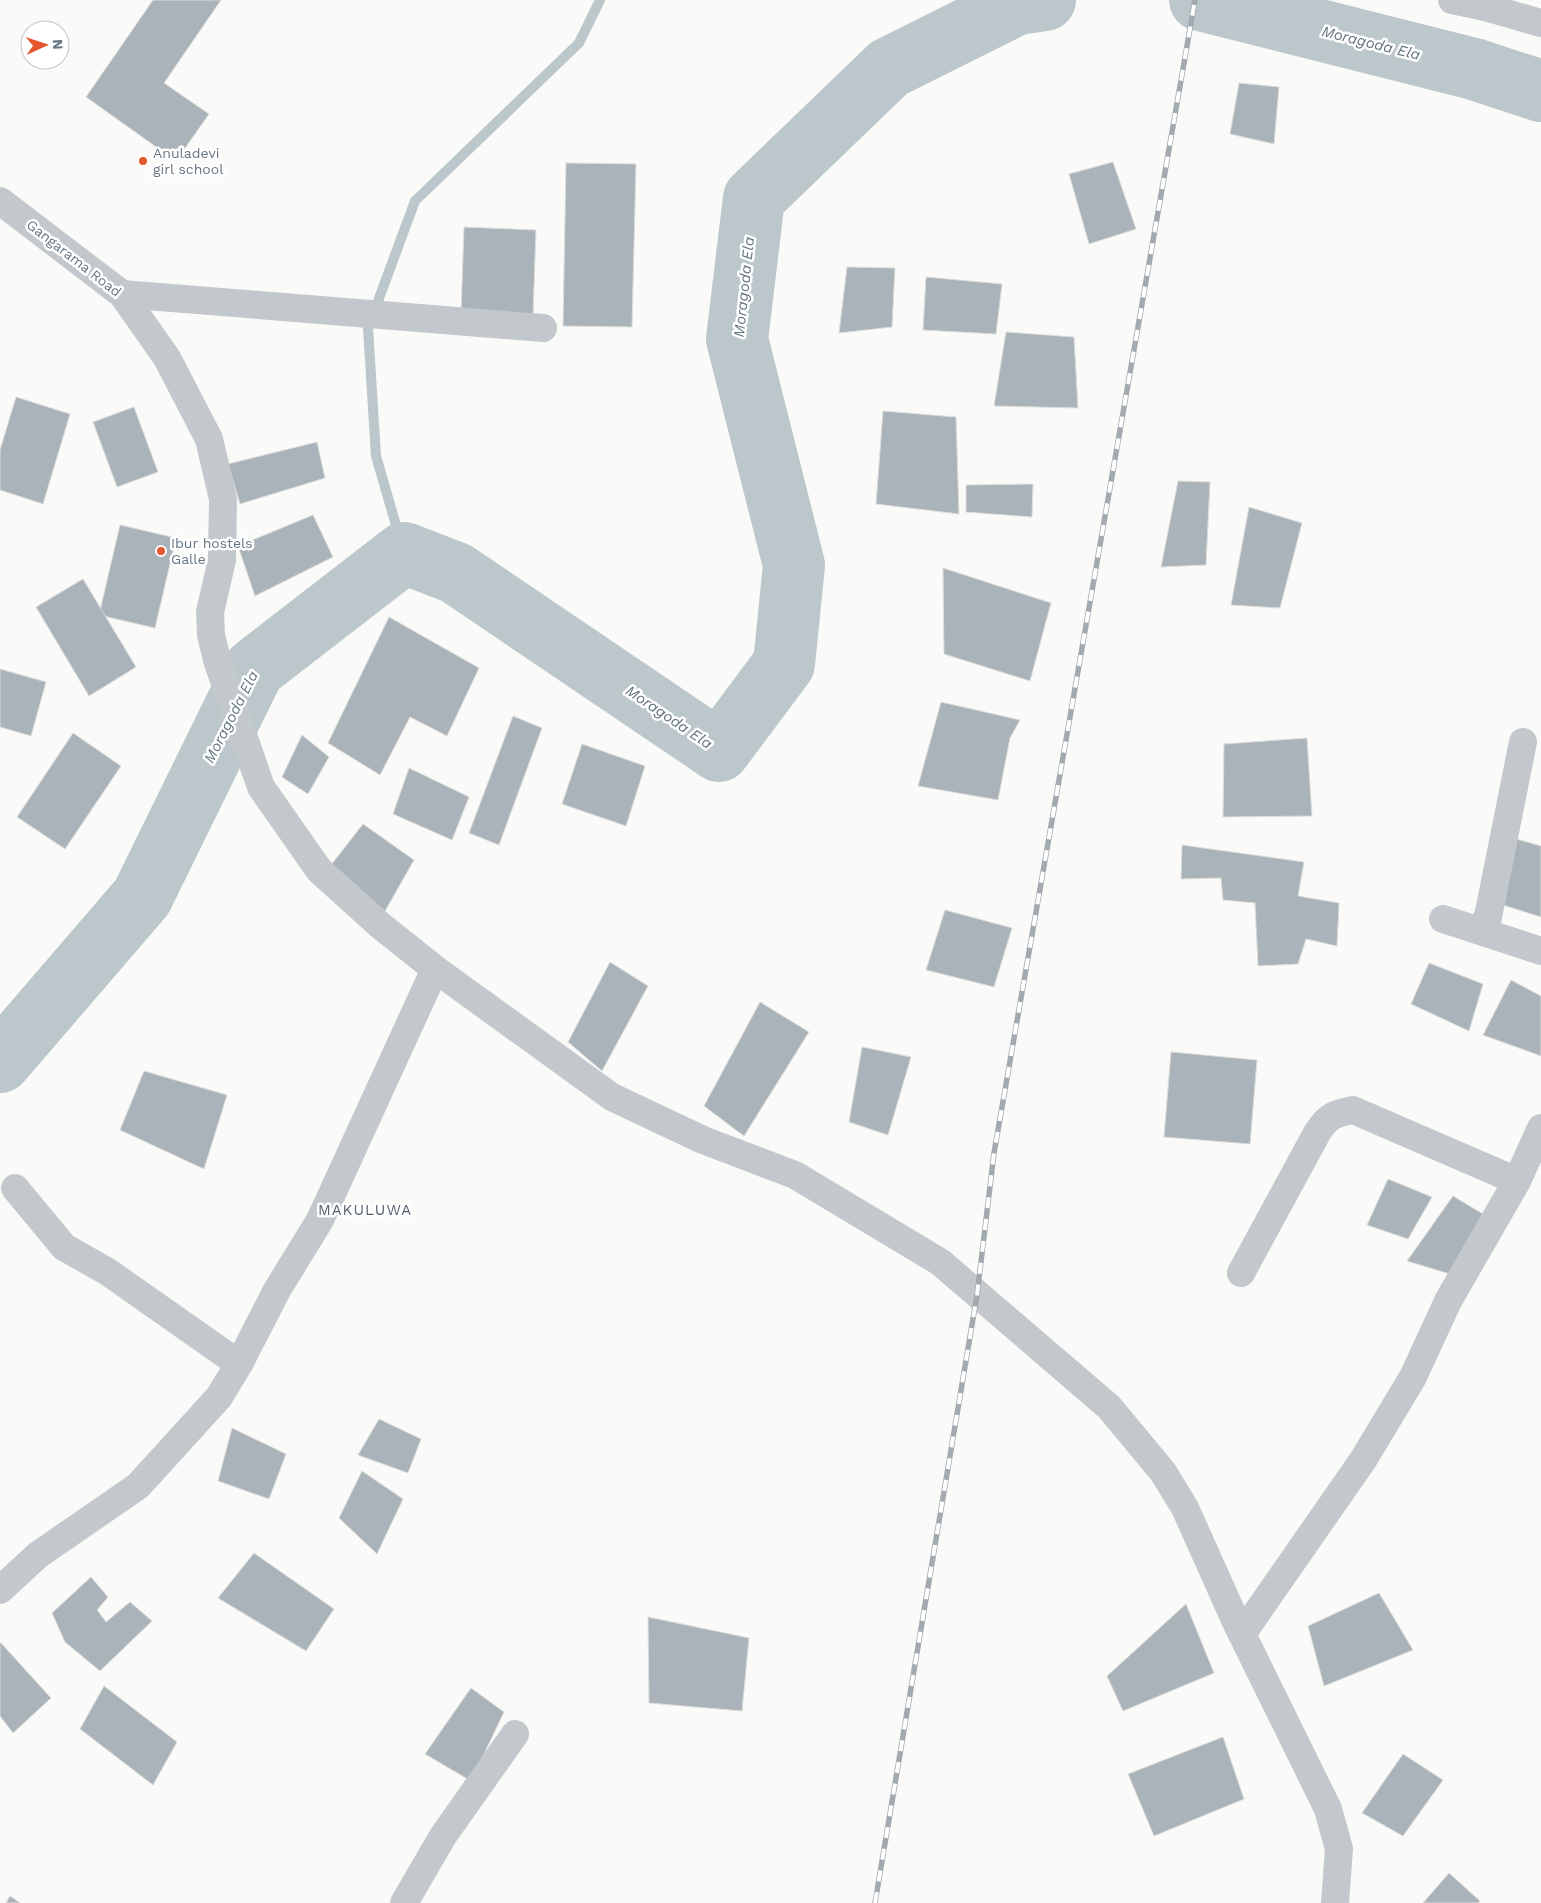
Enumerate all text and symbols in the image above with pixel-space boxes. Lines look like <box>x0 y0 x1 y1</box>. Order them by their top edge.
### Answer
north arrow <box>20 20 70 70</box>
water label: Moragoda Ela <box>1320 22 1422 64</box>
text: N <box>50 39 66 50</box>
place label: Anuladevi girl school <box>153 145 224 177</box>
marker: Anuladevi girl school <box>137 155 149 167</box>
street label: Gangarama Road <box>24 216 124 300</box>
water label: Moragoda Ela <box>730 236 758 338</box>
place label: Ibur hostels Galle <box>171 535 253 567</box>
marker: Ibur hostels Galle <box>155 545 167 557</box>
water label: Moragoda Ela <box>200 668 262 766</box>
water label: Moragoda Ela <box>622 681 716 753</box>
district label: MAKULUWA <box>318 1201 412 1219</box>

